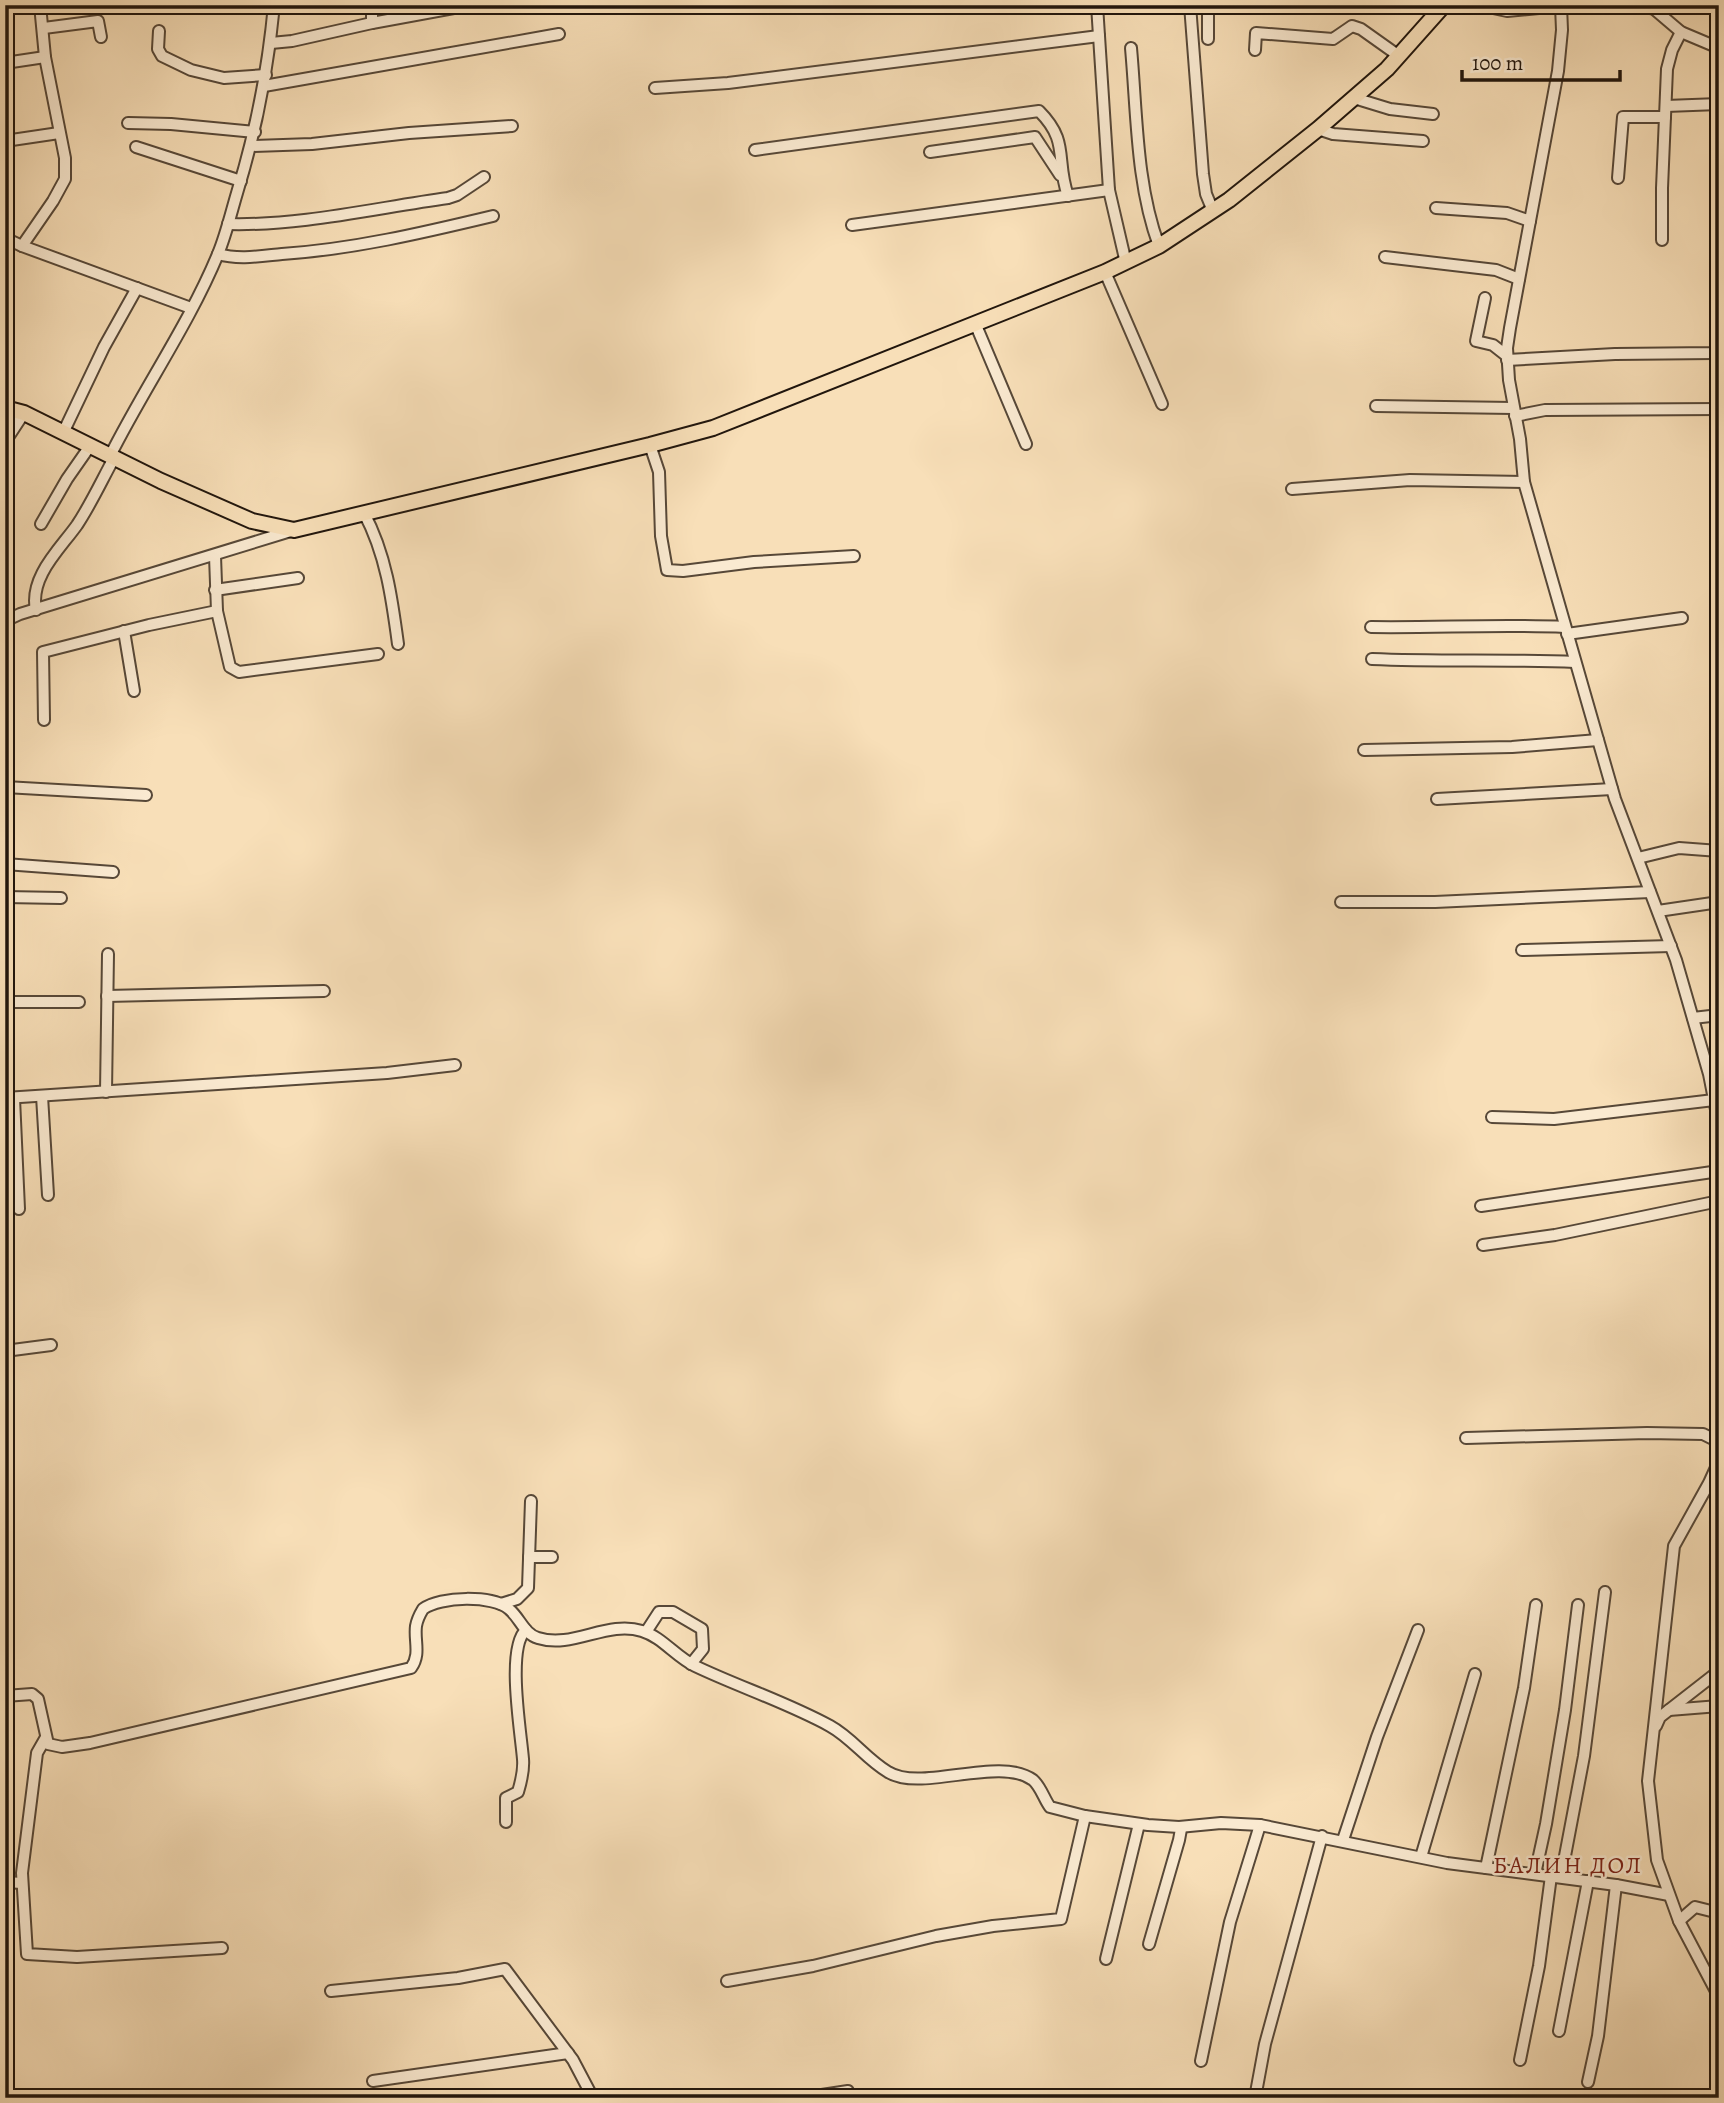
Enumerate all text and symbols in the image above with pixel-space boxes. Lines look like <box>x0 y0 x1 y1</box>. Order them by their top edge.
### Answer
scale bar <box>1462 38 1619 82</box>
text: 100 m <box>1472 49 1523 77</box>
district label: БАЛИН ДОЛ <box>1493 1849 1643 1881</box>

